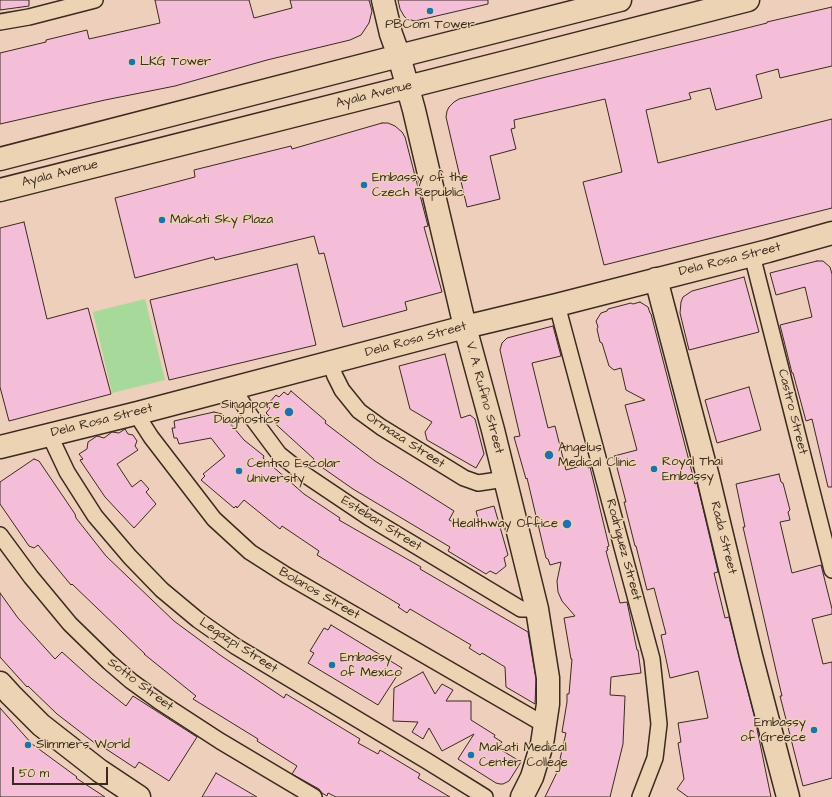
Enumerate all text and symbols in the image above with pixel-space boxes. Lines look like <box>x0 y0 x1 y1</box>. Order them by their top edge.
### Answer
marker: PBCom Tower <box>425 6 435 16</box>
place label: PBCom Tower <box>385 17 475 33</box>
place label: LKG Tower <box>140 54 211 70</box>
marker: LKG Tower <box>127 57 137 67</box>
street label: Ayala Avenue <box>334 78 414 112</box>
street label: Ayala Avenue <box>20 157 100 191</box>
place label: Embassy of the Czech Republic <box>372 170 468 201</box>
marker: Embassy of the Czech Republic <box>359 180 369 190</box>
place label: Makati Sky Plaza <box>170 212 273 228</box>
marker: Makati Sky Plaza <box>157 215 167 225</box>
street label: Dela Rosa Street <box>677 240 783 280</box>
street label: Dela Rosa Street <box>364 319 468 361</box>
street label: V. A. Rufino Street <box>462 340 506 456</box>
street label: Castro Street <box>774 368 810 456</box>
place label: Singapore Diagnostics <box>214 397 280 428</box>
street label: Dela Rosa Street <box>49 401 155 441</box>
marker: Singapore Diagnostics <box>283 406 295 418</box>
street label: Ormaza Street <box>363 410 447 472</box>
place label: Angelus Medical Clinic <box>558 440 636 471</box>
marker: Angelus Medical Clinic <box>543 449 555 461</box>
place label: Royal Thai Embassy <box>662 454 723 485</box>
place label: Centro Escolar University <box>247 456 340 487</box>
marker: Royal Thai Embassy <box>649 464 659 474</box>
marker: Centro Escolar University <box>234 466 244 476</box>
street label: Esteban Street <box>338 493 424 555</box>
street label: Rodriguez Street <box>602 498 644 602</box>
street label: Rada Street <box>706 500 740 576</box>
place label: Healthway Office <box>452 516 558 532</box>
marker: Healthway Office <box>561 518 573 530</box>
street label: Bolanos Street <box>276 565 362 623</box>
street label: Legazpi Street <box>196 615 280 677</box>
place label: Embassy of Mexico <box>340 650 402 681</box>
street label: Sotto Street <box>104 655 176 715</box>
marker: Embassy of Mexico <box>327 660 337 670</box>
place label: Embassy of Greece <box>740 715 806 746</box>
marker: Embassy of Greece <box>809 725 819 735</box>
place label: Slimmers World <box>36 737 130 753</box>
marker: Slimmers World <box>23 740 33 750</box>
place label: Makati Medical Center College <box>479 740 568 771</box>
marker: Makati Medical Center College <box>466 750 476 760</box>
scale bar <box>14 759 110 785</box>
text: 50 m <box>19 765 49 782</box>

